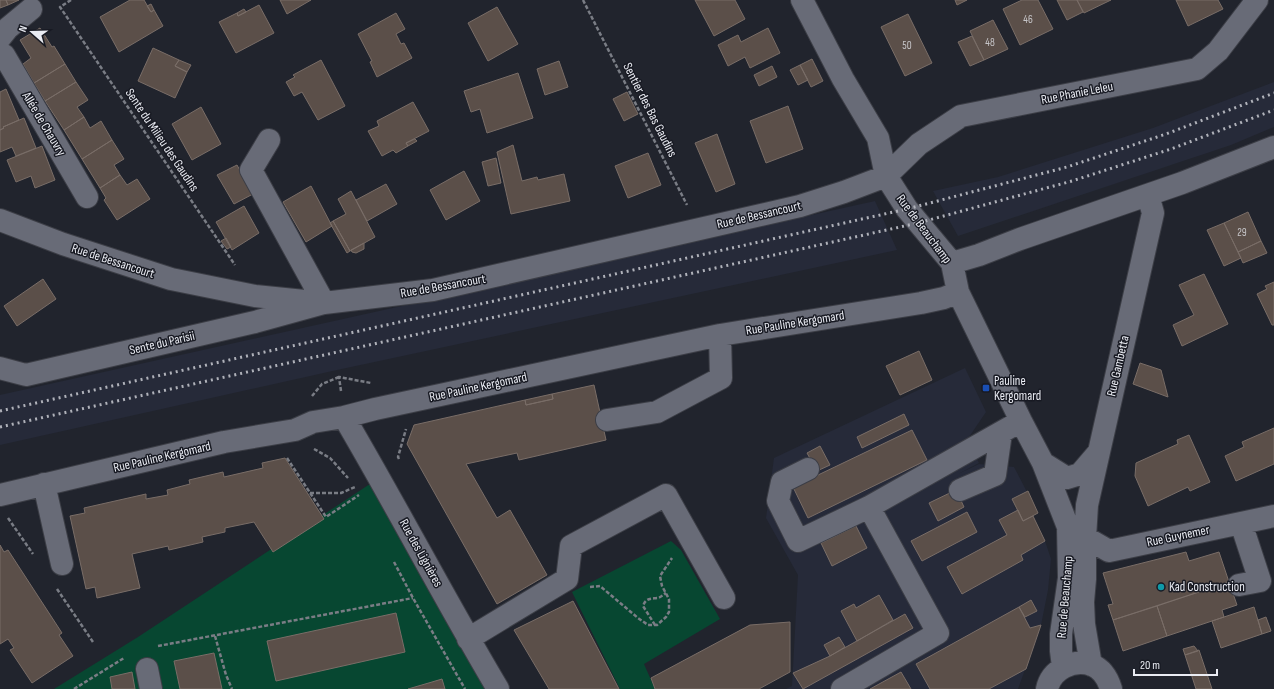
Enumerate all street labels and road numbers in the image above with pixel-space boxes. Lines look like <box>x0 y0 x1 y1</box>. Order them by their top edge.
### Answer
street label: Sentier des Bas Gaudins <box>619 60 681 160</box>
street label: Rue Phanie Leleu <box>1040 78 1114 108</box>
street label: Sente du Milieu des Gaudins <box>122 85 203 195</box>
street label: Allée de Chauvry <box>18 88 69 159</box>
street label: Rue de Beauchamp <box>893 191 955 267</box>
street label: Rue de Bessancourt <box>715 198 803 232</box>
street label: Rue de Bessancourt <box>70 240 156 282</box>
street label: Rue de Bessancourt <box>399 271 487 301</box>
street label: Rue Pauline Kergomard <box>745 307 845 339</box>
street label: Sente du Parisii <box>128 328 196 358</box>
street label: Rue Gambetta <box>1103 334 1133 398</box>
street label: Rue Pauline Kergomard <box>428 369 528 405</box>
street label: Rue Pauline Kergomard <box>112 438 212 476</box>
street label: Rue des Lignières <box>396 516 446 590</box>
street label: Rue Guynemer <box>1145 521 1211 550</box>
street label: Rue de Beauchamp <box>1053 555 1077 639</box>

